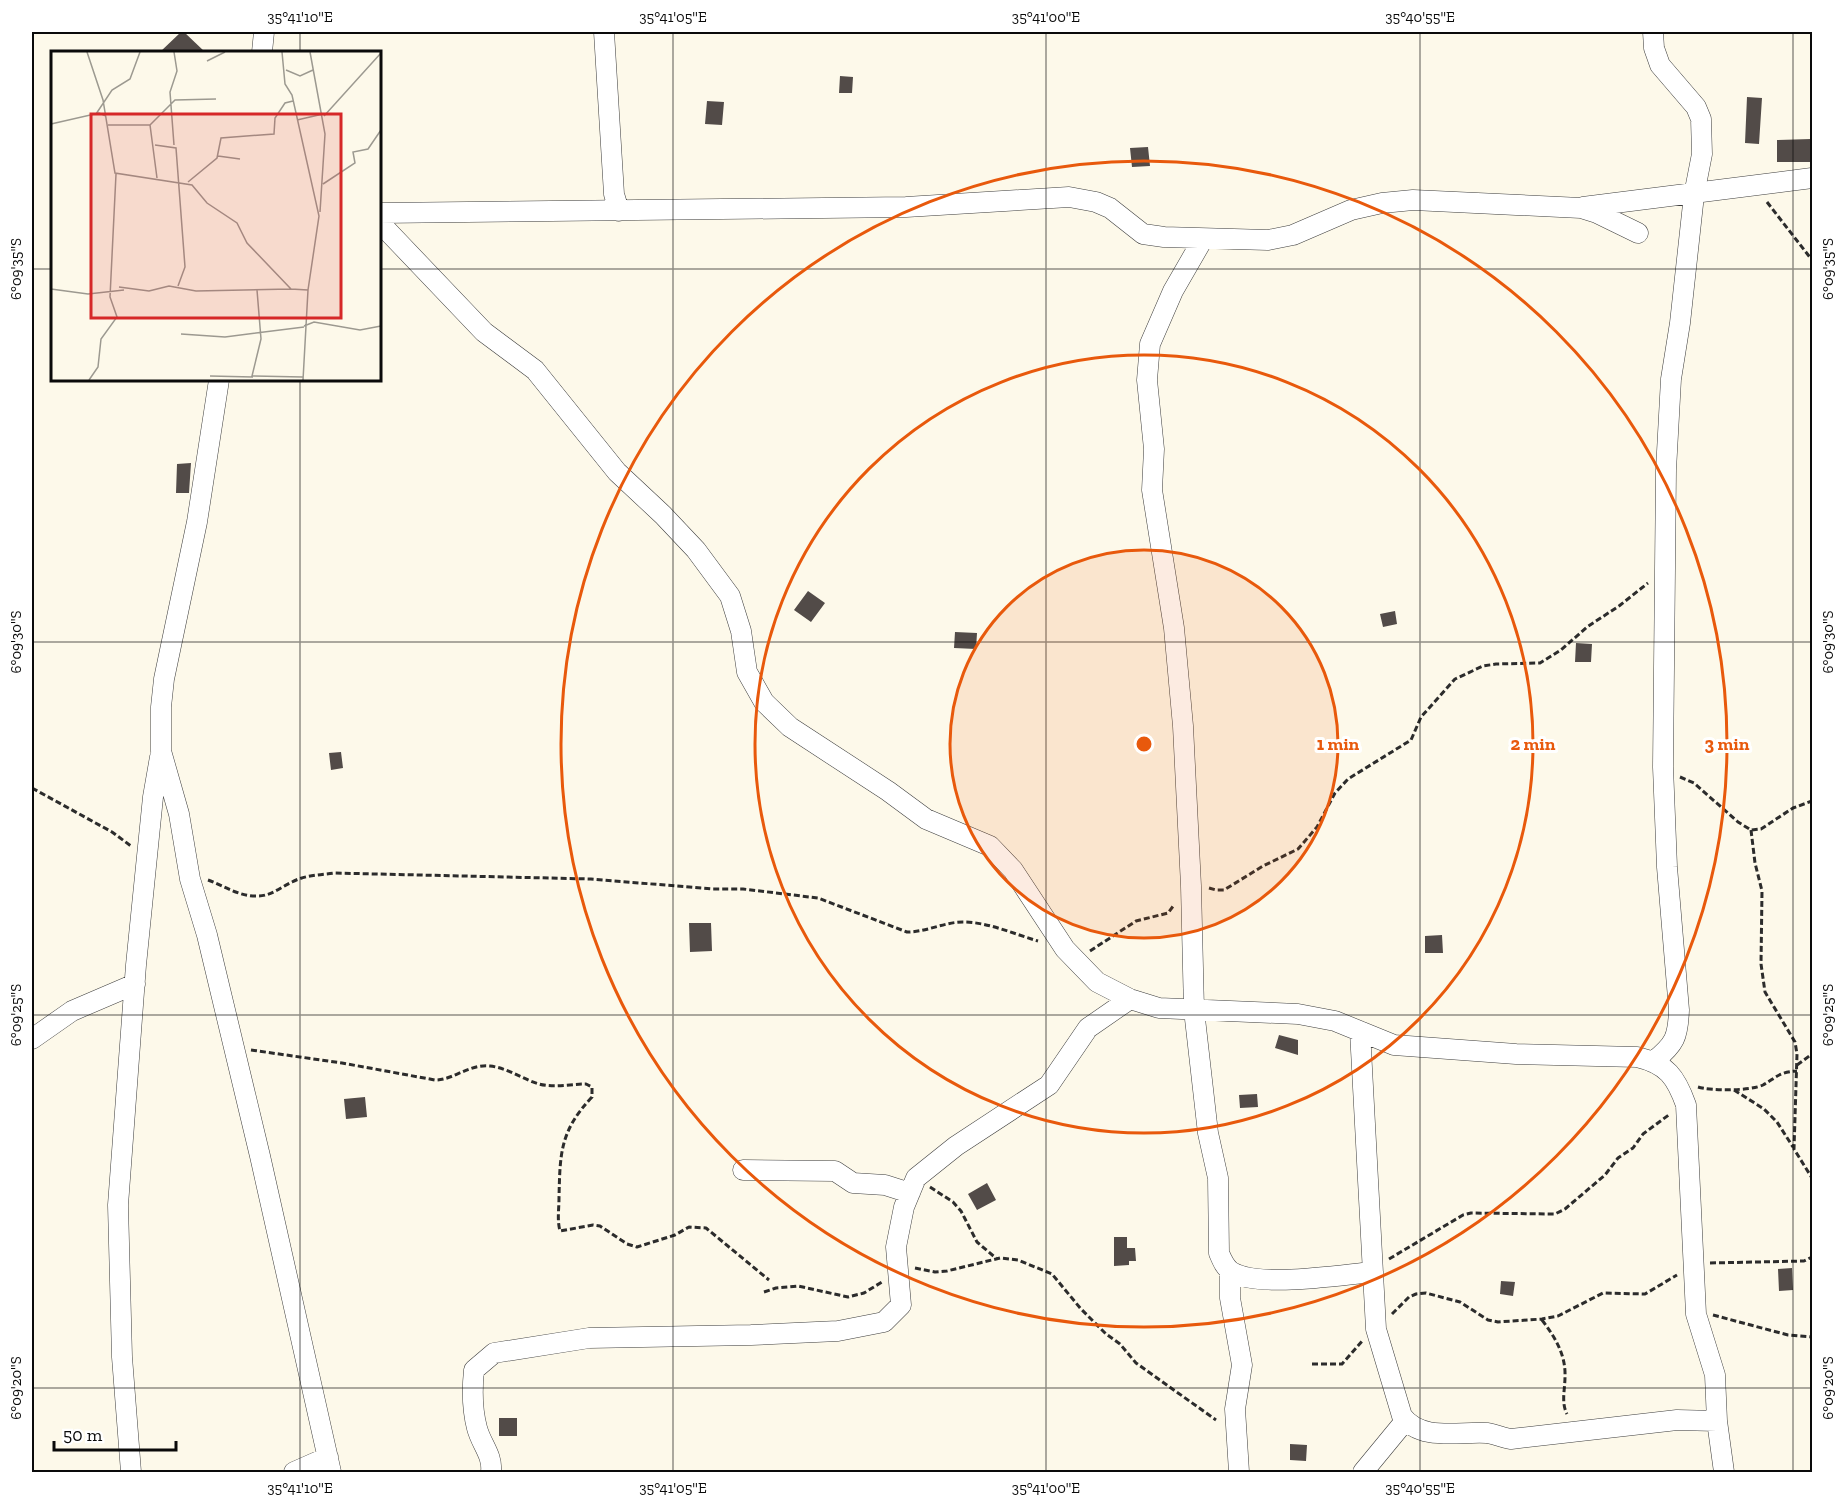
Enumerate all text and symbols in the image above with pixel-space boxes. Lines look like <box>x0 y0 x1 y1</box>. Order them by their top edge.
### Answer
text: 35°41'10"E <box>267 8 333 26</box>
text: 35°41'05"E <box>639 8 707 26</box>
text: 35°41'00"E <box>1012 8 1080 26</box>
text: 35°40'55"E <box>1385 8 1455 26</box>
inset map <box>51 51 381 381</box>
text: 6°09'35"S <box>7 238 25 300</box>
text: 6°09'35"S <box>1819 238 1837 300</box>
text: 6°09'30"S <box>7 611 25 673</box>
text: 6°09'30"S <box>1819 611 1837 673</box>
text: 1 min <box>1317 733 1360 755</box>
text: 2 min <box>1511 733 1556 755</box>
text: 3 min <box>1705 733 1750 755</box>
centre of rings <box>1134 734 1154 754</box>
text: 6°09'25"S <box>7 984 25 1046</box>
text: 6°09'25"S <box>1819 984 1837 1046</box>
text: 6°09'20"S <box>7 1356 25 1420</box>
text: 6°09'20"S <box>1819 1356 1837 1420</box>
scale bar <box>54 1414 176 1452</box>
text: 50 m <box>63 1424 103 1446</box>
text: 35°41'10"E <box>267 1479 333 1497</box>
text: 35°41'05"E <box>639 1479 707 1497</box>
text: 35°41'00"E <box>1012 1479 1080 1497</box>
text: 35°40'55"E <box>1385 1479 1455 1497</box>

